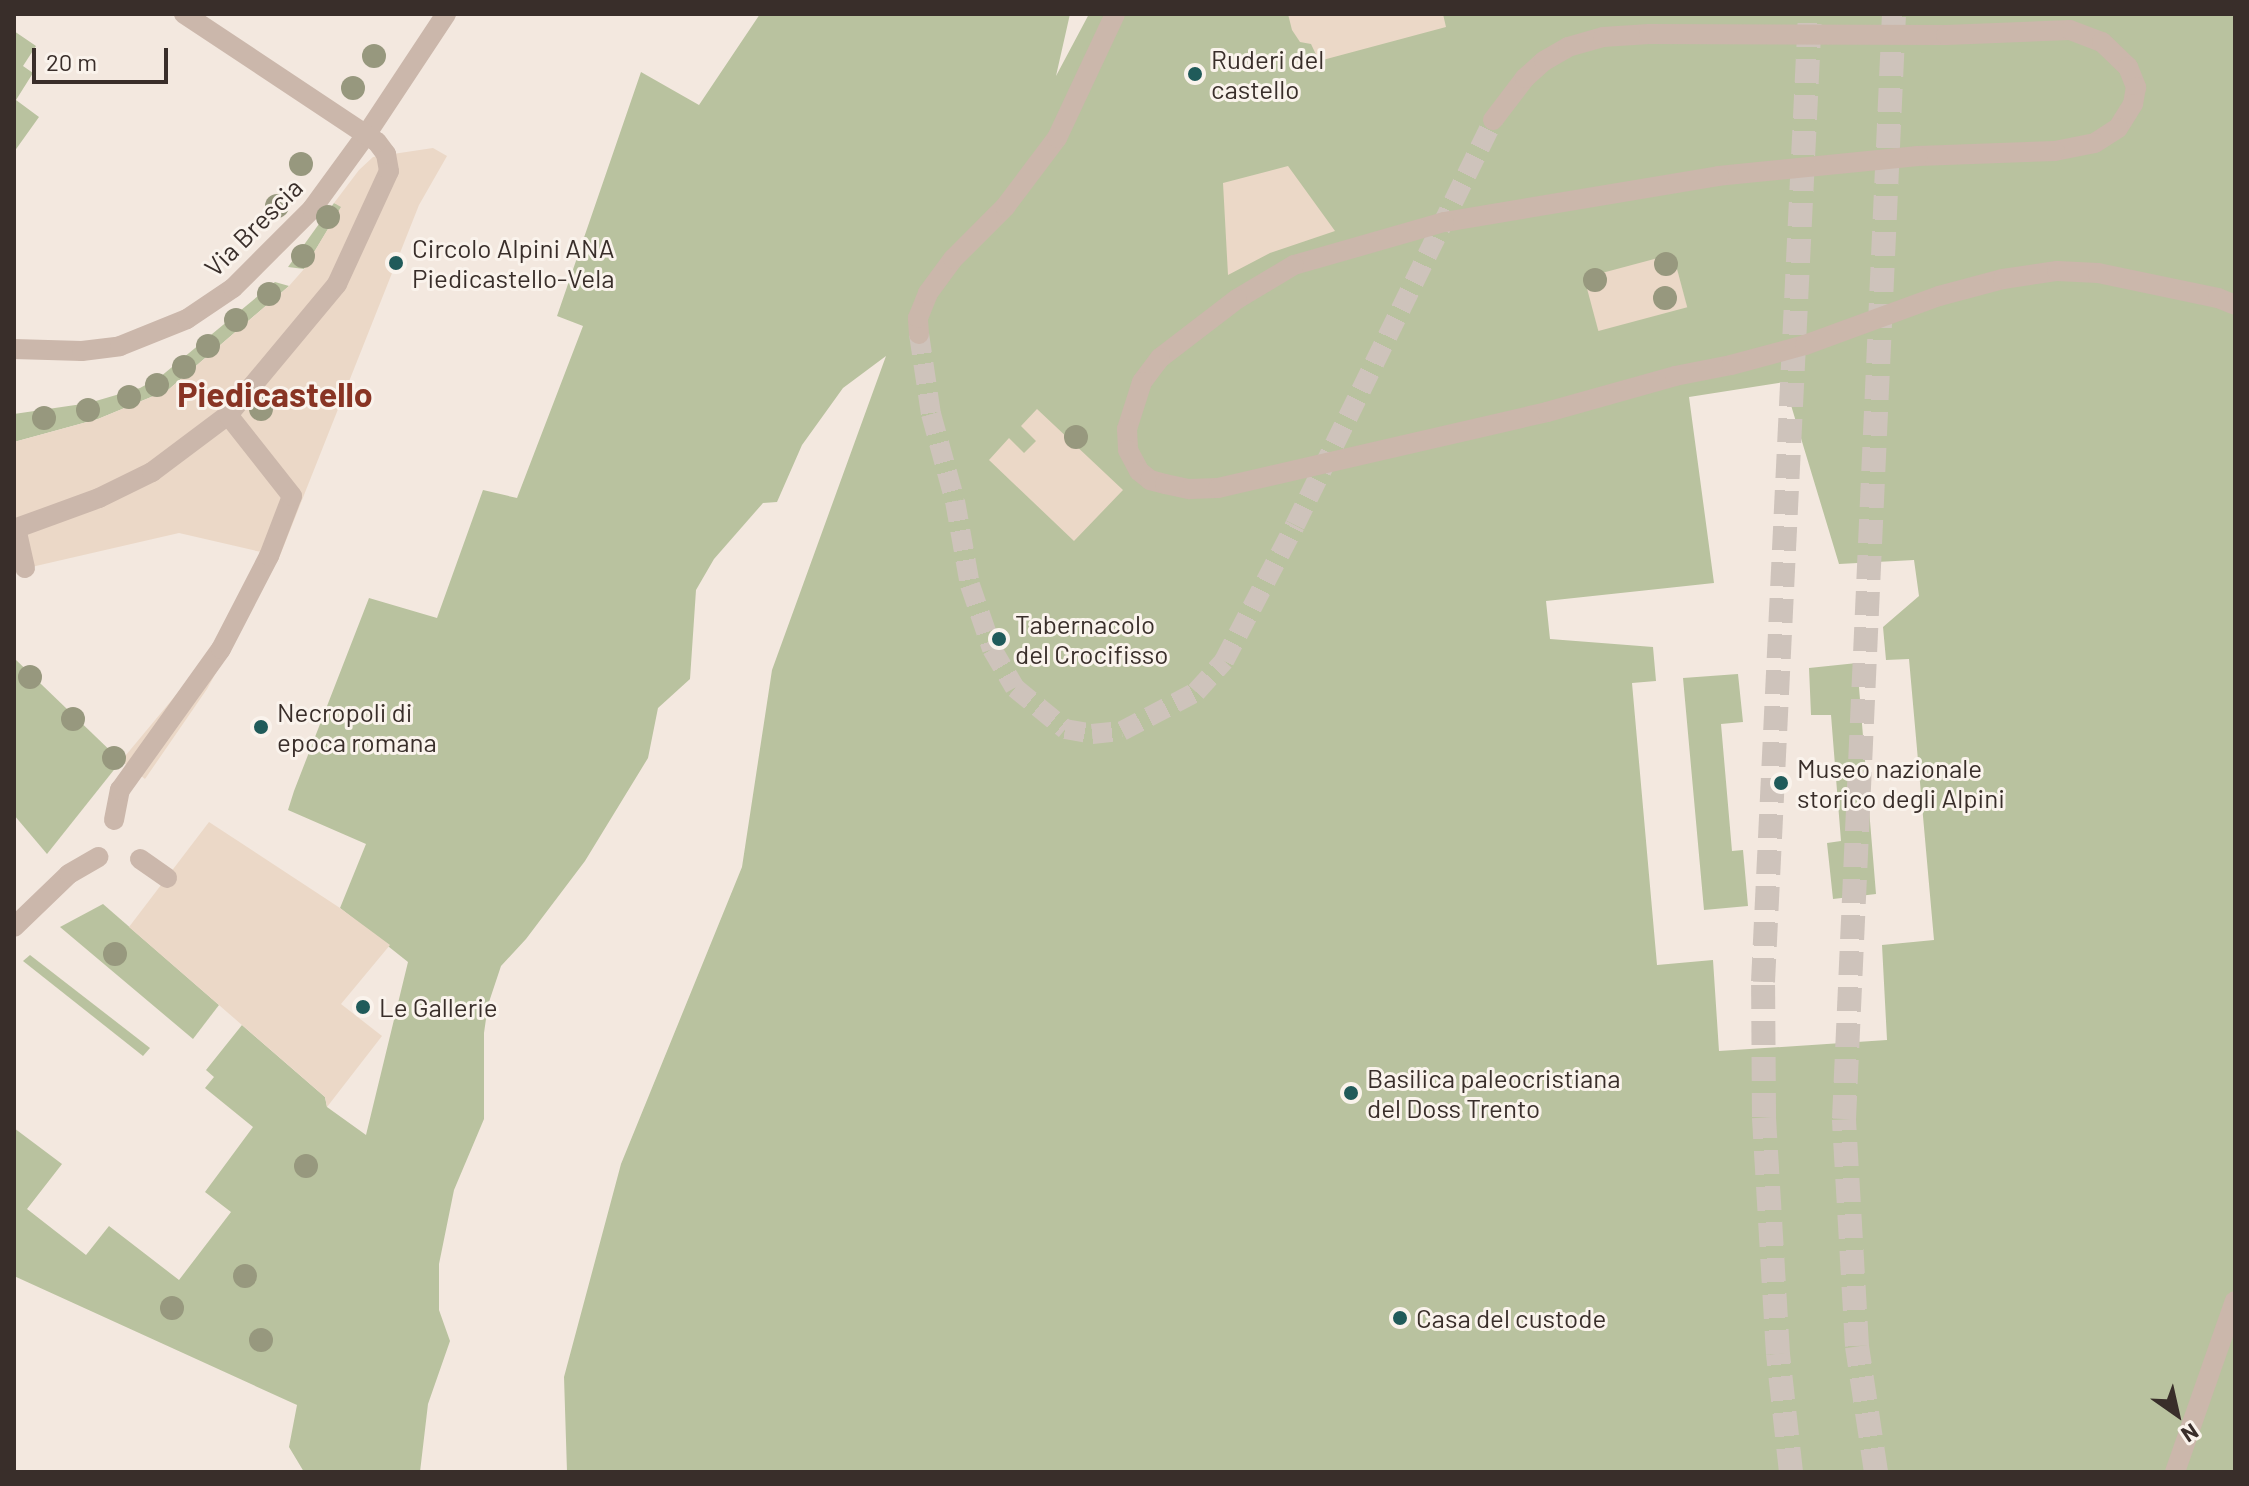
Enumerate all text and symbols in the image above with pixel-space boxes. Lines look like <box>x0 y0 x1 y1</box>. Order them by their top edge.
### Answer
scale bar <box>36 32 172 82</box>
place label: Ruderi del castello <box>1211 43 1324 104</box>
text: 20 m <box>46 47 97 76</box>
marker: Ruderi del castello <box>1186 65 1204 83</box>
street label: Via Brescia <box>198 172 308 282</box>
place label: Circolo Alpini ANA Piedicastello-Vela <box>412 232 614 294</box>
marker: Circolo Alpini ANA Piedicastello-Vela <box>387 254 405 272</box>
district label: Piedicastello <box>177 374 373 414</box>
place label: Tabernacolo del Crocifisso <box>1015 608 1168 670</box>
marker: Tabernacolo del Crocifisso <box>990 630 1008 648</box>
place label: Necropoli di epoca romana <box>277 696 437 758</box>
marker: Necropoli di epoca romana <box>252 718 270 736</box>
place label: Museo nazionale storico degli Alpini <box>1797 752 2005 814</box>
marker: Museo nazionale storico degli Alpini <box>1772 774 1790 792</box>
place label: Le Gallerie <box>379 991 498 1023</box>
marker: Le Gallerie <box>354 998 372 1016</box>
place label: Basilica paleocristiana del Doss Trento <box>1367 1062 1621 1124</box>
marker: Basilica paleocristiana del Doss Trento <box>1342 1084 1360 1102</box>
place label: Casa del custode <box>1416 1302 1606 1334</box>
marker: Casa del custode <box>1391 1309 1409 1327</box>
north arrow <box>2137 1374 2217 1454</box>
text: N <box>2177 1419 2204 1449</box>

